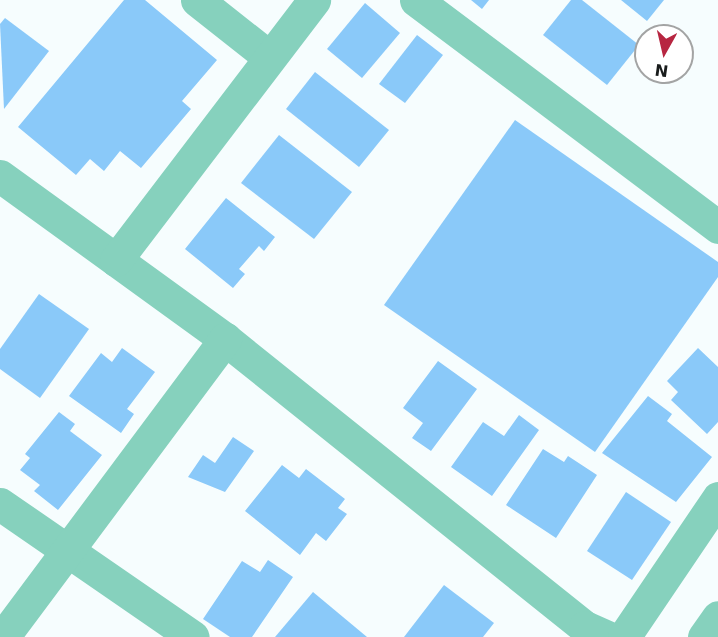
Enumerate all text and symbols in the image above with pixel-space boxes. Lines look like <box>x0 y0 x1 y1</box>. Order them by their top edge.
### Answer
north arrow <box>634 24 694 84</box>
text: N <box>654 60 670 81</box>

